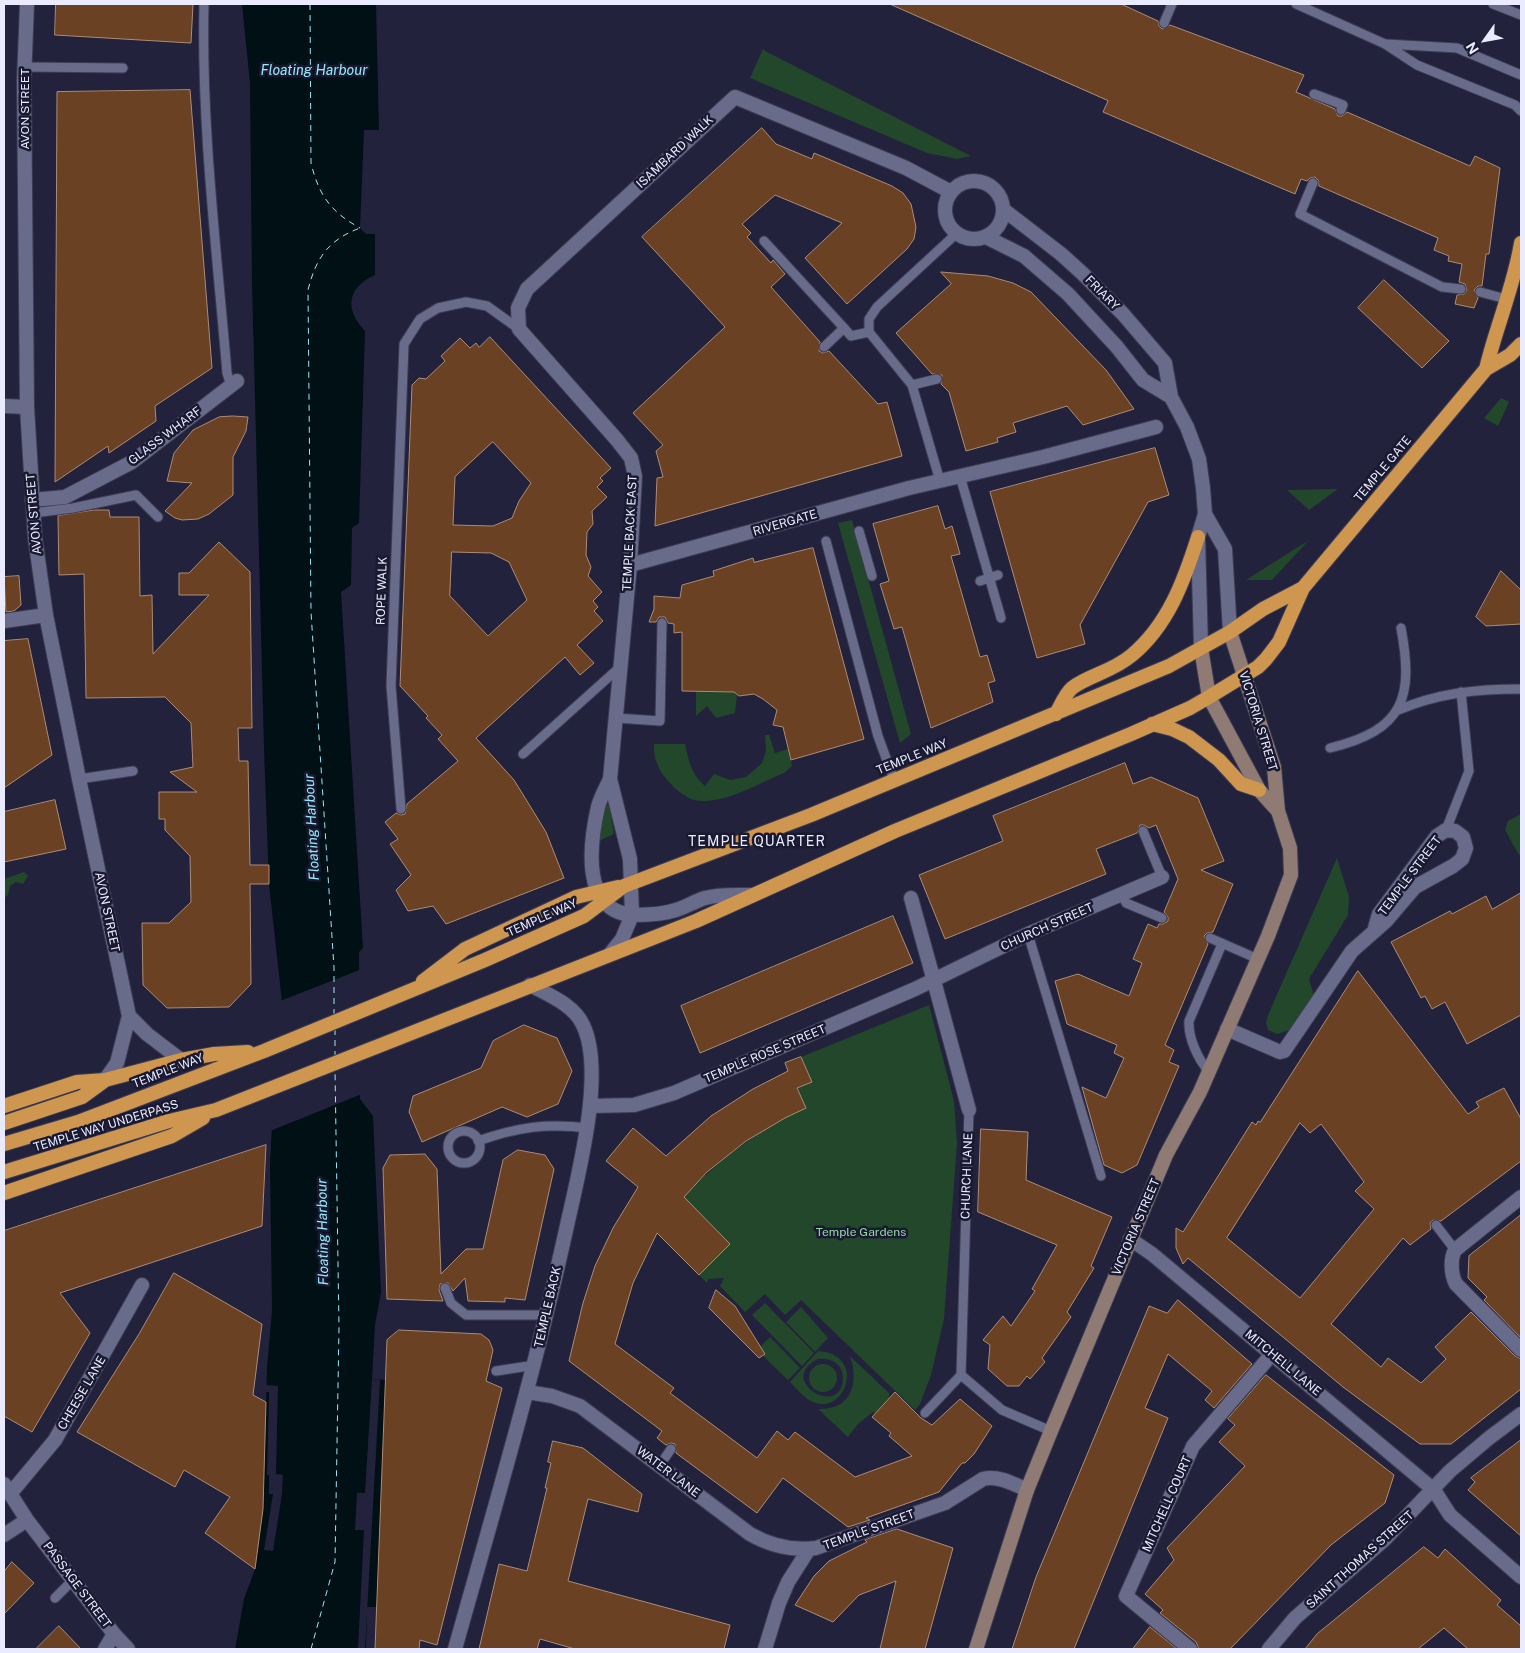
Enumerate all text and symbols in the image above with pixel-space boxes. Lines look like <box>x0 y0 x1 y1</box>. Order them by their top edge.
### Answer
north arrow <box>1460 15 1510 65</box>
text: N <box>1463 39 1482 57</box>
water label: Floating Harbour <box>261 63 367 79</box>
street label: AVON STREET <box>18 68 32 150</box>
street label: ISAMBARD WALK <box>634 113 716 191</box>
street label: FRIARY <box>1082 273 1122 313</box>
street label: GLASS WHARF <box>126 404 204 468</box>
street label: TEMPLE GATE <box>1351 433 1415 505</box>
street label: AVON STREET <box>23 473 45 555</box>
street label: TEMPLE BACK EAST <box>620 475 640 591</box>
street label: RIVERGATE <box>751 507 819 539</box>
street label: ROPE WALK <box>374 557 390 625</box>
street label: VICTORIA STREET <box>1236 669 1280 773</box>
street label: TEMPLE WAY <box>874 736 950 778</box>
water label: Floating Harbour <box>301 773 323 881</box>
street label: TEMPLE STREET <box>1375 833 1445 919</box>
district label: TEMPLE QUARTER <box>686 834 828 850</box>
street label: AVON STREET <box>92 871 122 953</box>
street label: TEMPLE WAY <box>505 896 579 940</box>
street label: CHURCH STREET <box>999 900 1095 954</box>
street label: TEMPLE ROSE STREET <box>702 1022 828 1086</box>
street label: TEMPLE WAY <box>130 1051 206 1091</box>
street label: TEMPLE WAY UNDERPASS <box>32 1097 180 1155</box>
street label: CHURCH LANE <box>958 1133 976 1219</box>
street label: VICTORIA STREET <box>1109 1176 1163 1278</box>
water label: Floating Harbour <box>314 1178 332 1286</box>
park label: Temple Gardens <box>816 1225 906 1239</box>
street label: TEMPLE BACK <box>532 1265 564 1349</box>
street label: MITCHELL LANE <box>1242 1327 1324 1399</box>
street label: CHEESE LANE <box>55 1353 109 1433</box>
street label: WATER LANE <box>634 1444 702 1500</box>
street label: MITCHELL COURT <box>1139 1454 1195 1554</box>
street label: TEMPLE STREET <box>822 1507 916 1553</box>
street label: SAINT THOMAS STREET <box>1303 1508 1417 1612</box>
street label: PASSAGE STREET <box>40 1539 114 1631</box>

